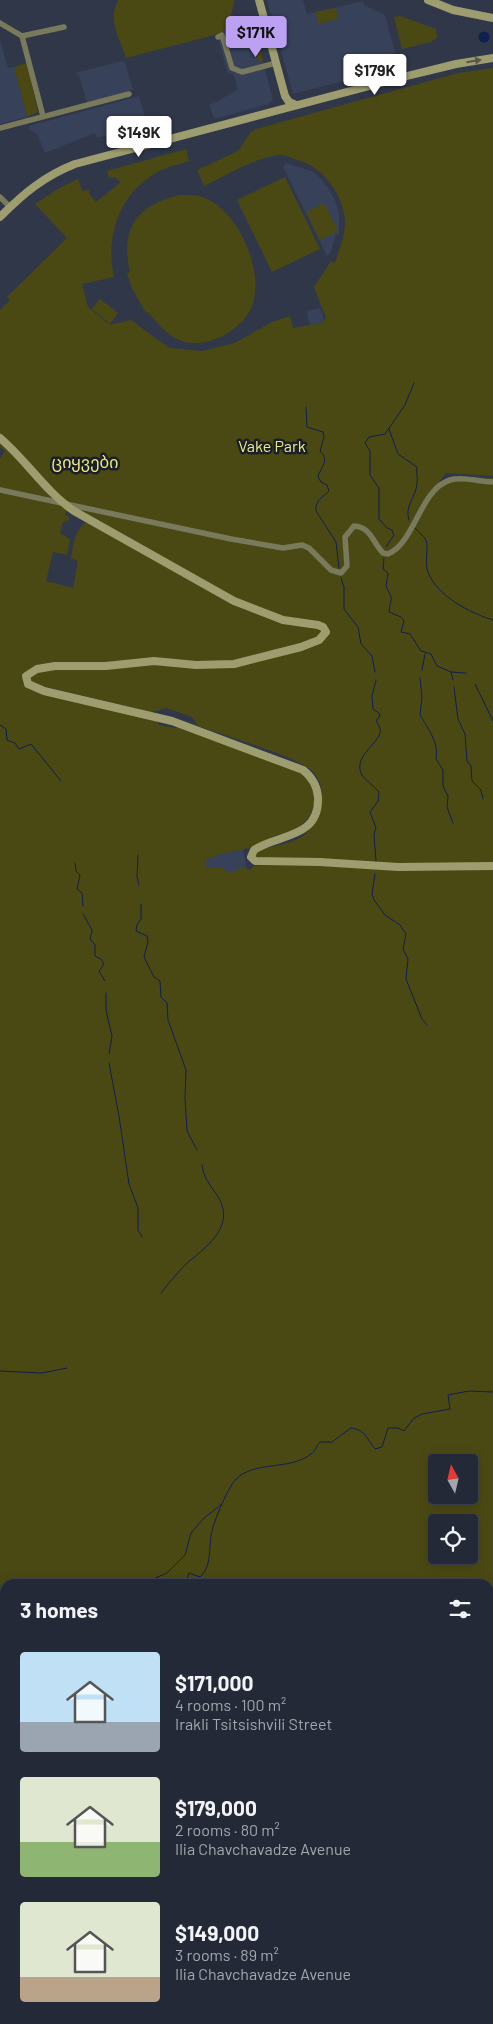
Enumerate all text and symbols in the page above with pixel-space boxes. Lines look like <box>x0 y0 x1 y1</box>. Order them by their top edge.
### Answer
pin: $171K <box>221 15 291 58</box>
text: $171K <box>237 22 275 41</box>
pin: $179K <box>340 54 410 96</box>
one-way arrow <box>467 57 483 65</box>
text: $179K <box>354 60 396 79</box>
pin: $149K <box>104 116 174 158</box>
text: $149K <box>117 122 161 141</box>
park label: Vake Park <box>238 436 306 455</box>
park label: ციყვები <box>52 452 118 472</box>
north arrow <box>428 1454 478 1504</box>
map controls <box>428 1454 478 1564</box>
button: locate <box>428 1514 478 1564</box>
icon: filters <box>446 1595 474 1623</box>
text: 3 homes <box>20 1597 98 1622</box>
text: $171,000 <box>175 1670 253 1695</box>
icon: home <box>60 1672 120 1732</box>
text: 4 rooms · 100 m² <box>175 1695 286 1714</box>
text: Irakli Tsitsishvili Street <box>175 1714 332 1733</box>
text: $179,000 <box>175 1795 257 1820</box>
icon: home <box>60 1797 120 1857</box>
text: 2 rooms · 80 m² <box>175 1820 280 1839</box>
text: Ilia Chavchavadze Avenue <box>175 1839 351 1858</box>
text: $149,000 <box>175 1920 259 1945</box>
icon: home <box>60 1922 120 1982</box>
text: 3 rooms · 89 m² <box>175 1945 279 1964</box>
text: Ilia Chavchavadze Avenue <box>175 1964 351 1983</box>

